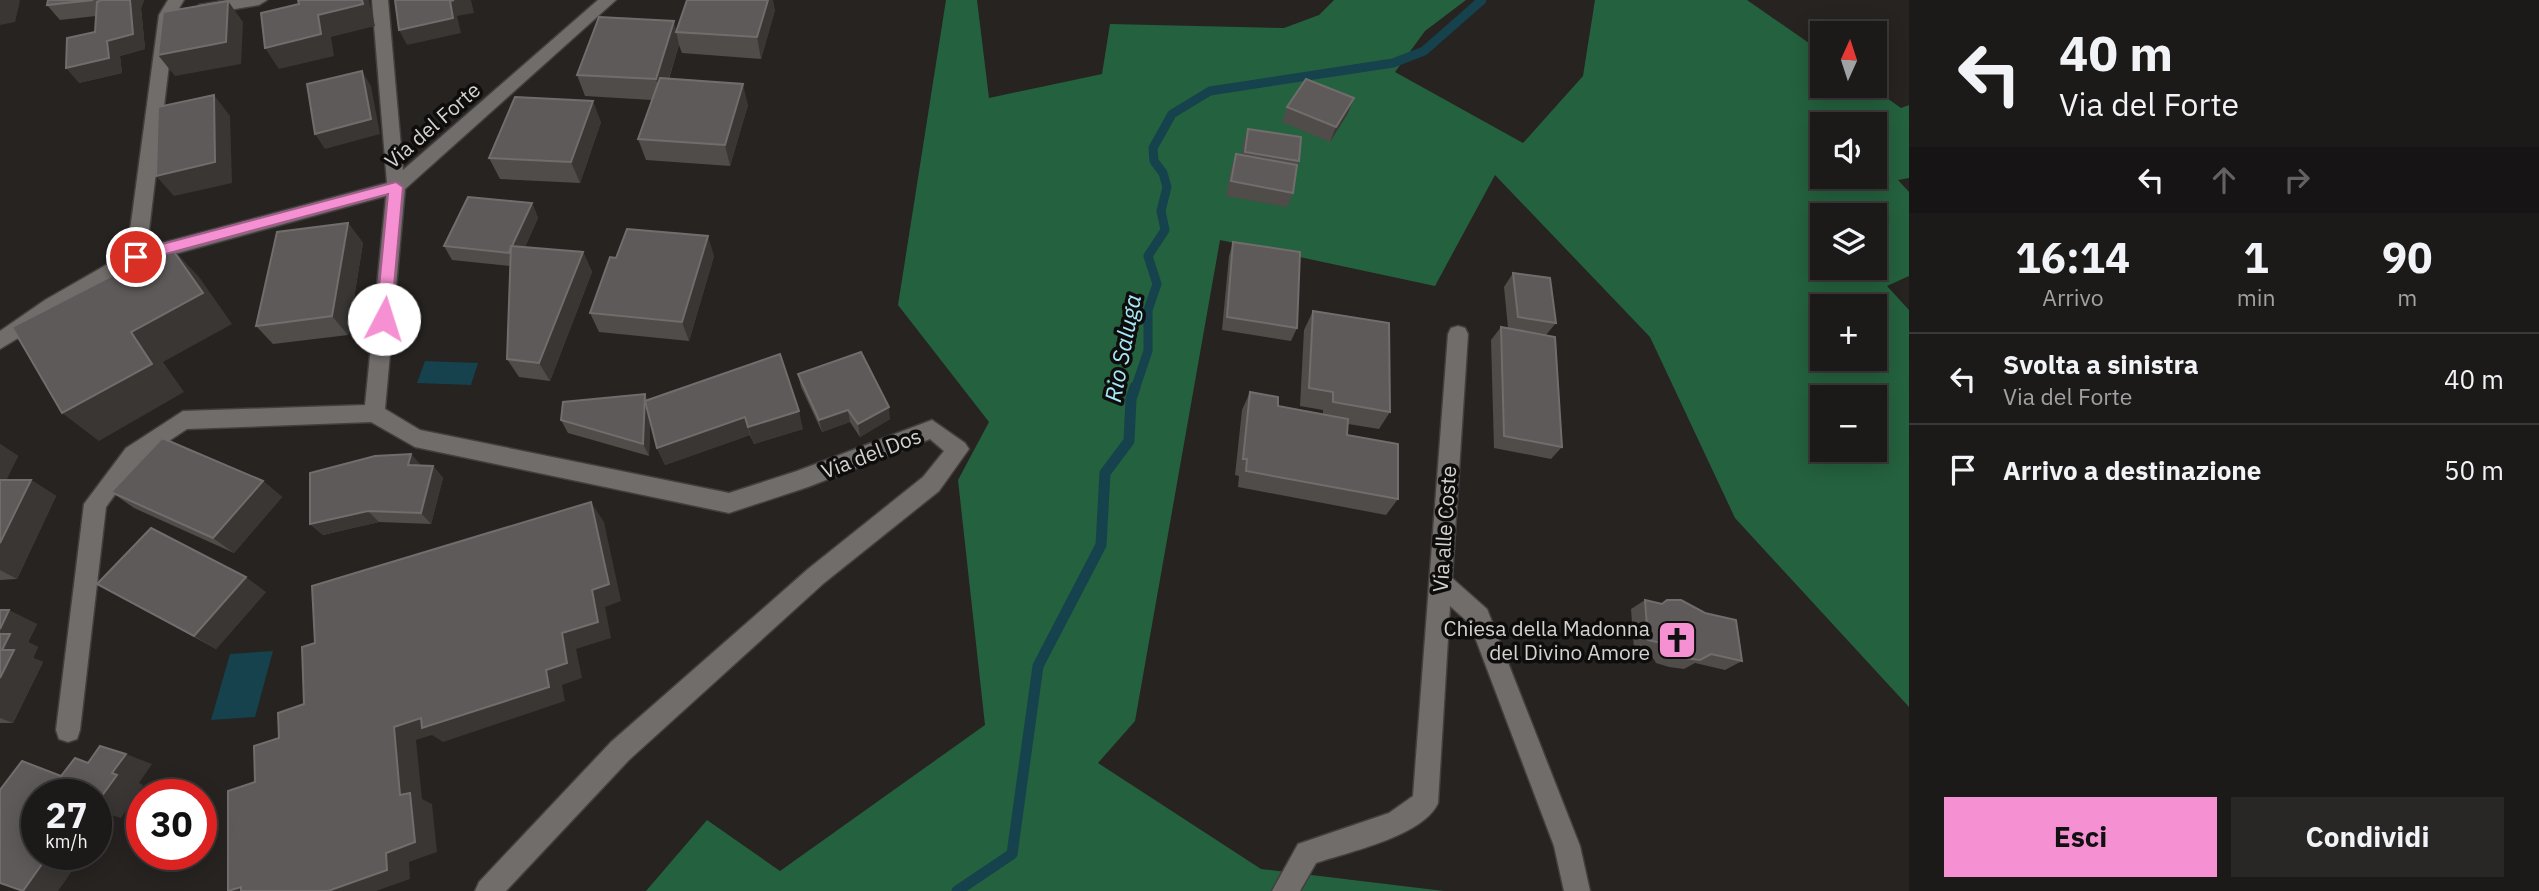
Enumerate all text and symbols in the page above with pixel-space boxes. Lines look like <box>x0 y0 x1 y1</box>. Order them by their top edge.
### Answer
north arrow <box>1810 21 1886 98</box>
map controls <box>1810 21 1887 462</box>
text: 40 m <box>2059 21 2173 84</box>
icon: left <box>1944 28 2035 119</box>
street label: Via del Forte <box>378 76 486 174</box>
text: Via del Forte <box>2059 83 2239 125</box>
button: sound <box>1810 112 1887 189</box>
icon: left <box>2132 161 2170 199</box>
icon: ahead <box>2205 161 2243 199</box>
icon: right <box>2278 161 2316 199</box>
button: layers <box>1810 203 1887 280</box>
pin <box>106 227 166 287</box>
text: 16:14 <box>2016 230 2130 285</box>
text: 1 <box>2244 230 2269 285</box>
text: 90 <box>2382 230 2432 285</box>
icon: arrive <box>117 238 155 276</box>
position arrow <box>347 282 421 356</box>
text: Arrivo <box>2042 282 2104 312</box>
text: min <box>2237 282 2276 312</box>
text: m <box>2397 282 2417 312</box>
water label: Rio Saluga <box>1097 291 1147 405</box>
button: + <box>1810 294 1887 371</box>
text: Svolta a sinistra <box>2003 347 2199 381</box>
icon: left <box>1944 360 1982 398</box>
text: 40 m <box>2444 362 2504 396</box>
text: Via del Forte <box>2003 381 2132 411</box>
button: − <box>1810 385 1887 462</box>
street label: Via del Dos <box>817 421 925 485</box>
icon: arrive <box>1944 451 1982 489</box>
text: Arrivo a destinazione <box>2003 453 2261 487</box>
text: 50 m <box>2444 453 2504 487</box>
street label: Via alle Coste <box>1426 465 1462 593</box>
place label: Chiesa della Madonna del Divino Amore <box>1443 614 1650 666</box>
church icon: Chiesa della Madonna del Divino Amore <box>1656 619 1698 661</box>
speed limit sign: 30 <box>126 779 217 870</box>
text: 27 <box>45 792 88 838</box>
button: Esci <box>1944 797 2217 877</box>
button: Condividi <box>2231 797 2504 877</box>
text: km/h <box>45 830 88 853</box>

